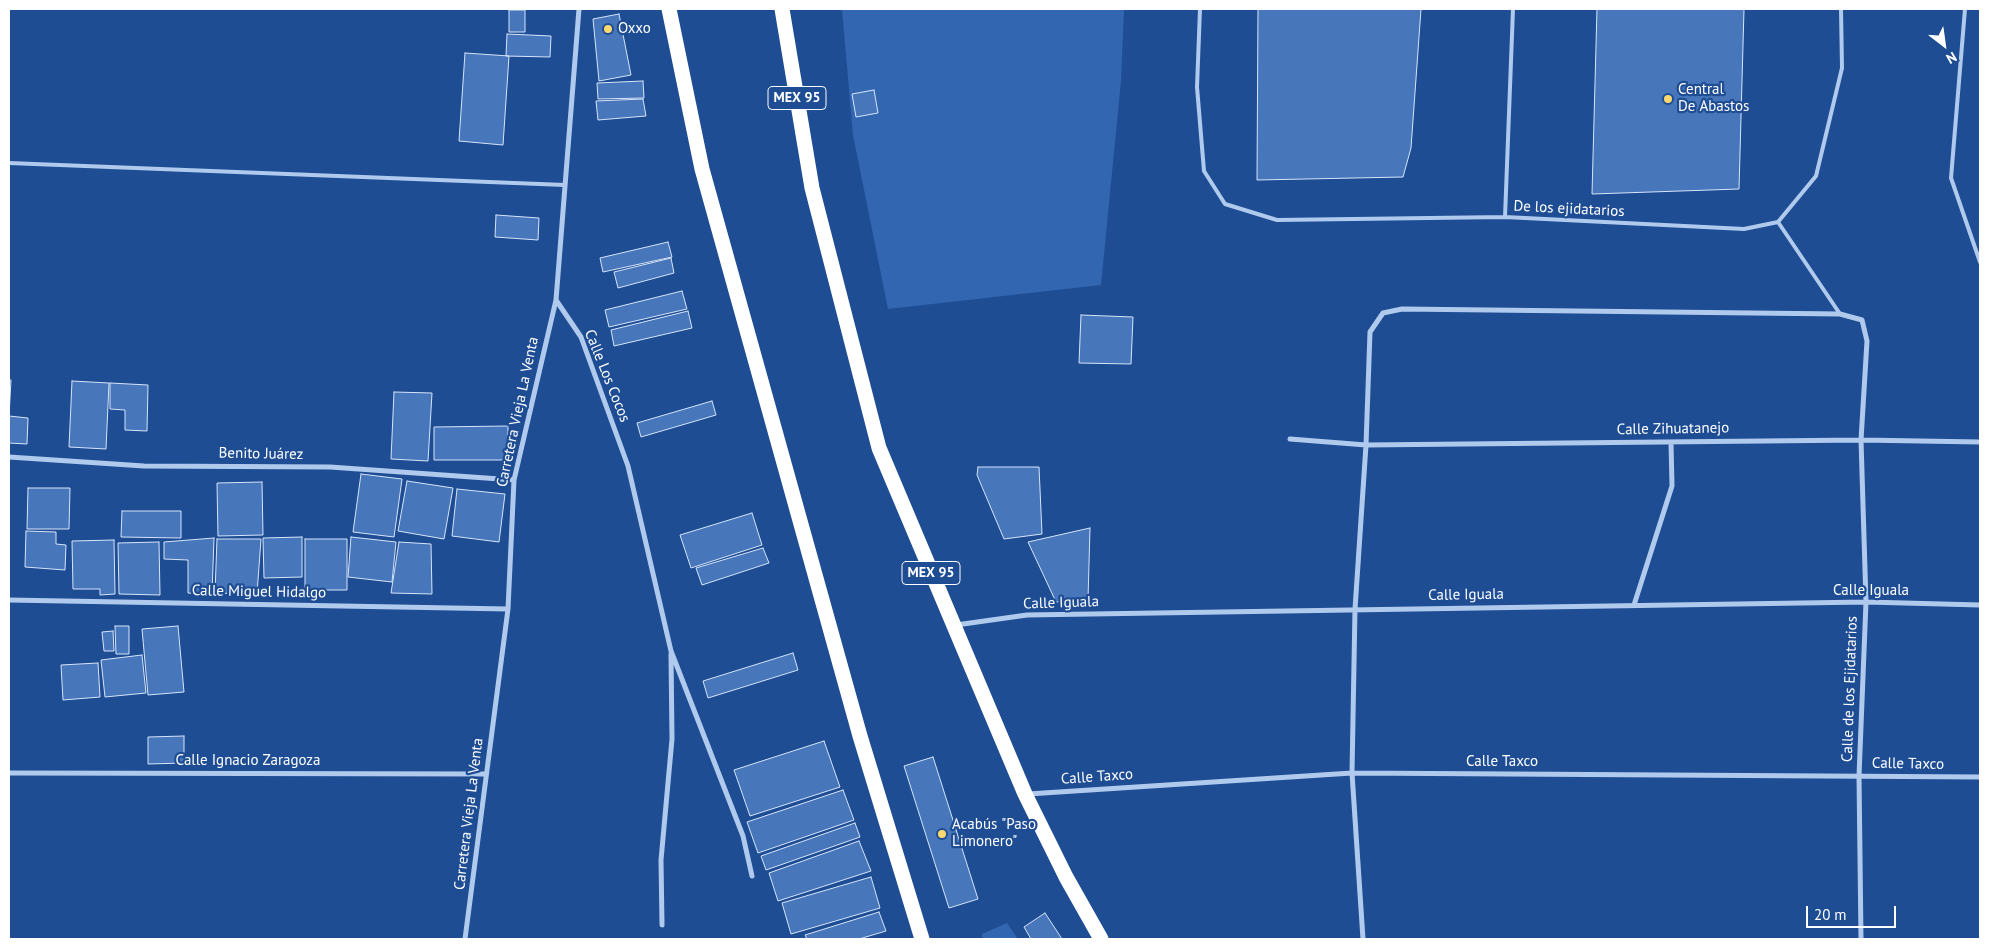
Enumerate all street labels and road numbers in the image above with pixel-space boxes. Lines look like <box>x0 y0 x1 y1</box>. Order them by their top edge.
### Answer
road number: MEX 95 <box>768 86 826 110</box>
street label: De los ejidatarios <box>1513 197 1625 221</box>
street label: Calle Los Cocos <box>580 327 634 425</box>
street label: Carretera Vieja La Venta <box>493 335 543 489</box>
street label: Calle Zihuatanejo <box>1617 419 1729 439</box>
street label: Benito Juárez <box>218 444 304 464</box>
road number: MEX 95 <box>902 562 960 584</box>
street label: Calle Miguel Hidalgo <box>192 582 326 602</box>
street label: Calle Iguala <box>1833 582 1909 600</box>
street label: Calle Iguala <box>1428 585 1504 605</box>
street label: Calle Iguala <box>1023 593 1099 613</box>
street label: Calle de los Ejidatarios <box>1838 616 1862 762</box>
street label: Carretera Vieja La Venta <box>451 737 487 891</box>
street label: Calle Ignacio Zaragoza <box>176 752 320 770</box>
street label: Calle Taxco <box>1466 753 1538 771</box>
street label: Calle Taxco <box>1872 754 1944 774</box>
street label: Calle Taxco <box>1060 766 1134 788</box>

